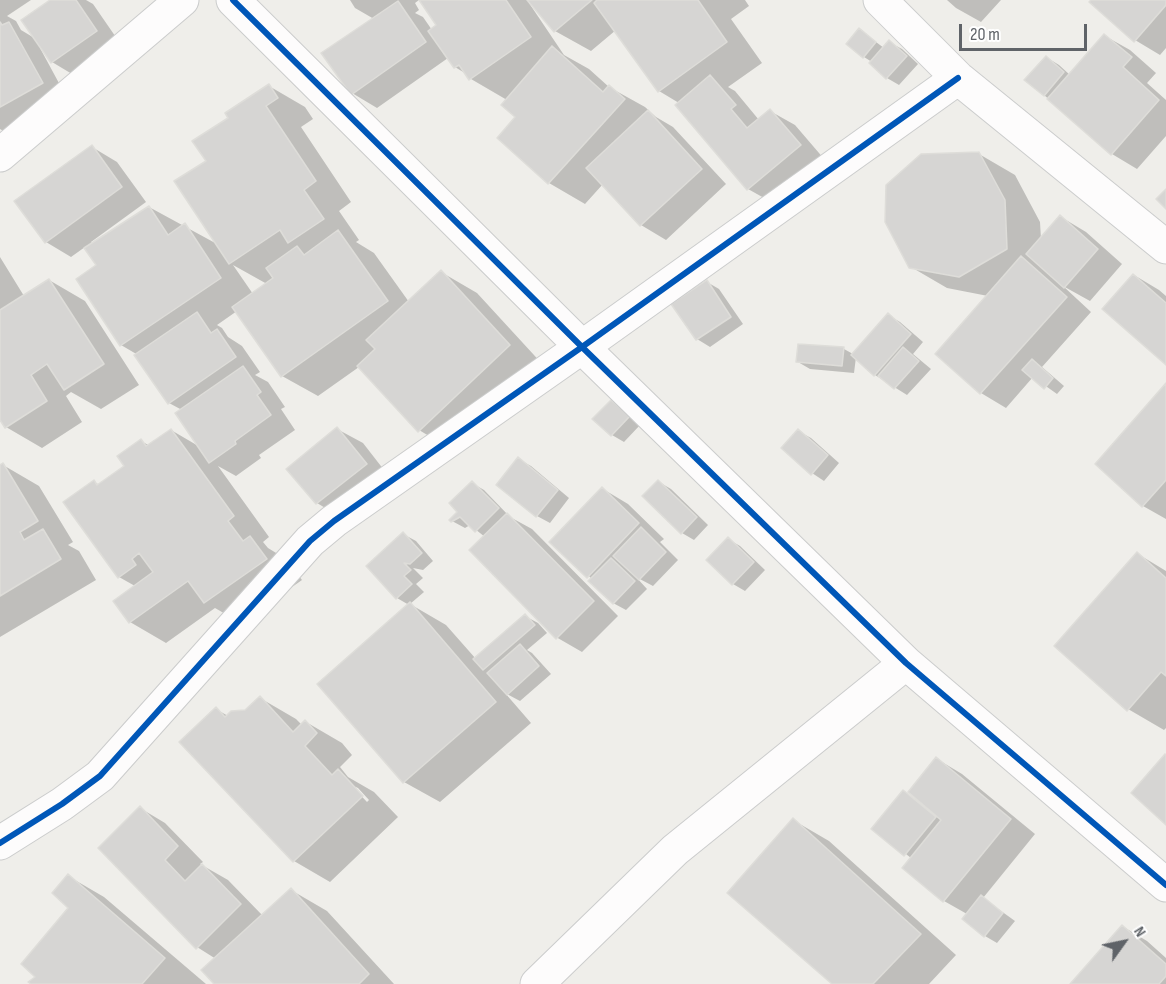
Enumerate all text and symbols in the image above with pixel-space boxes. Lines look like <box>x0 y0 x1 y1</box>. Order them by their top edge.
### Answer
scale bar <box>962 12 1090 50</box>
text: 20 m <box>970 24 1000 45</box>
north arrow <box>1094 912 1154 972</box>
text: N <box>1129 923 1150 941</box>

